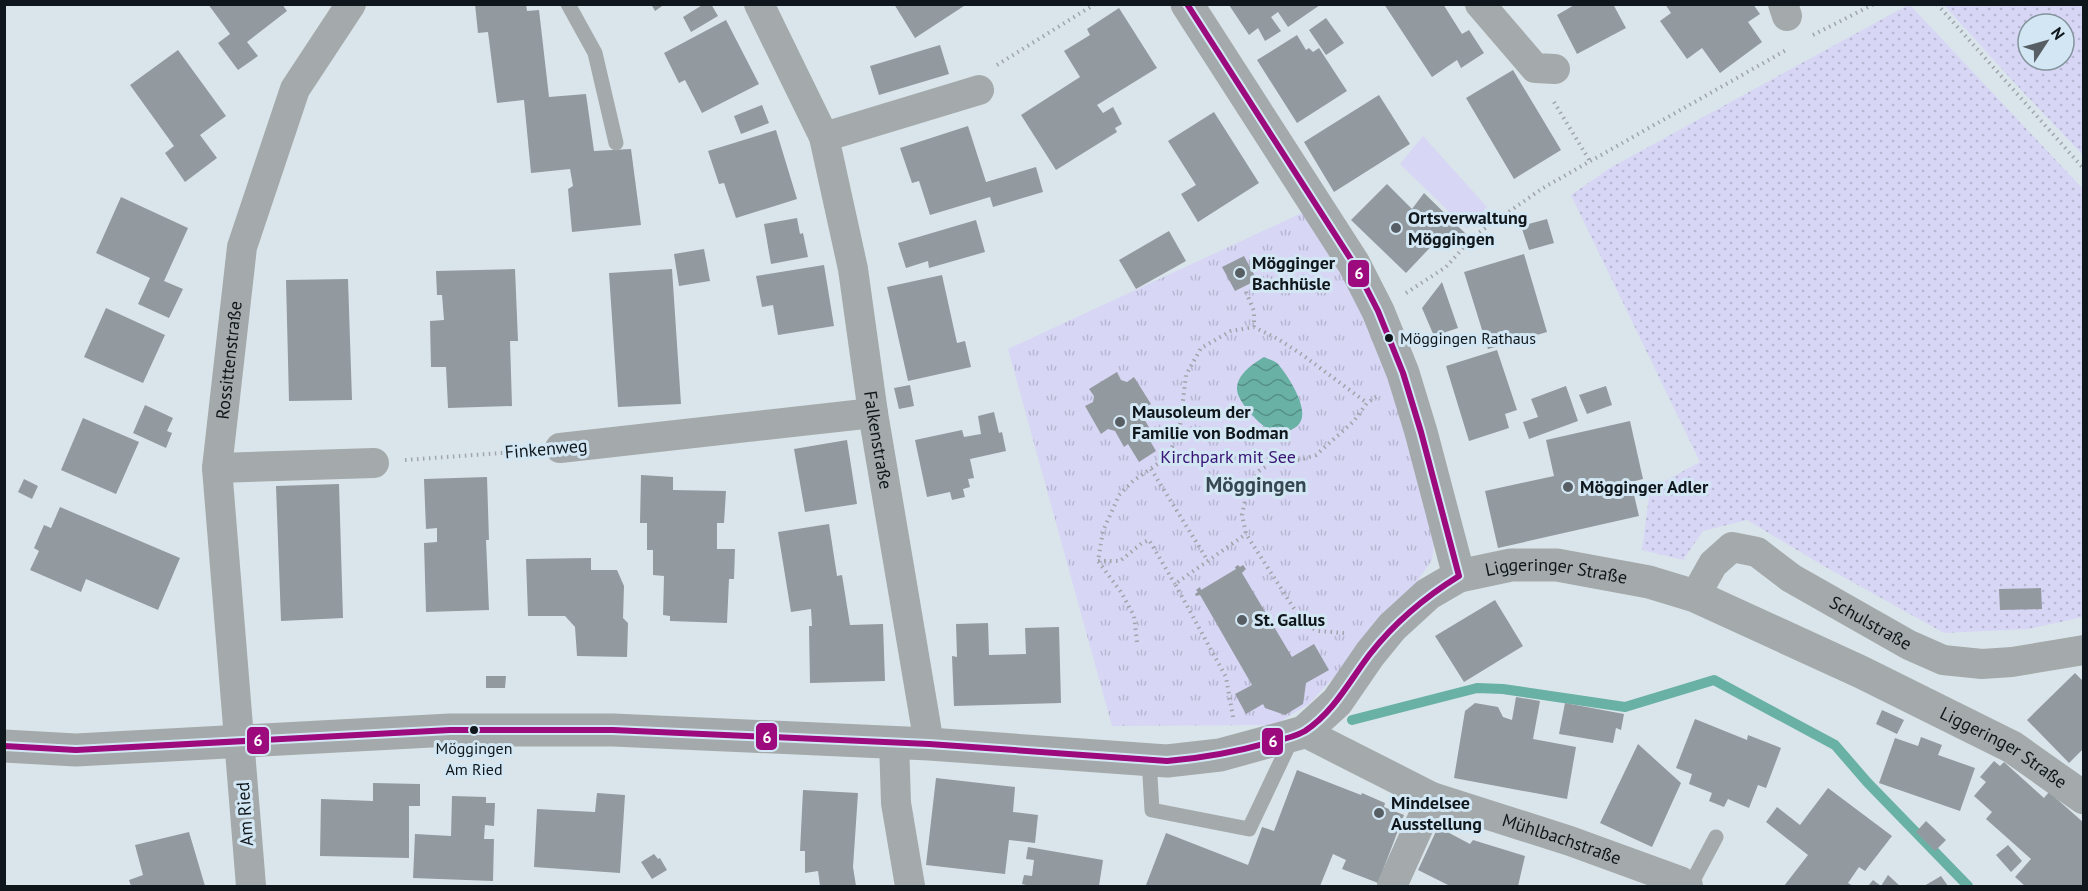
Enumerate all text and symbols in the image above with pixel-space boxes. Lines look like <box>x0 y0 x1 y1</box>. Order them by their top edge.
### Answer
north arrow <box>2016 12 2076 72</box>
text: N <box>2047 23 2069 43</box>
place label: Ortsverwaltung Möggingen <box>1408 206 1527 250</box>
marker: Ortsverwaltung Möggingen <box>1389 221 1403 235</box>
place label: Mögginger Bachhüsle <box>1252 251 1336 295</box>
line badge: 6 <box>1347 259 1370 288</box>
text: 6 <box>1354 263 1364 283</box>
marker: Mögginger Bachhüsle <box>1233 266 1247 280</box>
street label: Rossittenstraße <box>211 300 247 420</box>
place label: Möggingen Rathaus <box>1400 328 1536 348</box>
marker: Möggingen Rathaus <box>1383 332 1395 344</box>
street label: Falkenstraße <box>859 389 898 491</box>
place label: Mausoleum der Familie von Bodman <box>1132 400 1289 444</box>
marker: Mausoleum der Familie von Bodman <box>1113 415 1127 429</box>
street label: Finkenweg <box>504 433 588 464</box>
park label: Kirchpark mit See <box>1160 445 1296 468</box>
district label: Möggingen <box>1205 471 1307 498</box>
place label: Mögginger Adler <box>1580 475 1709 498</box>
marker: Mögginger Adler <box>1561 480 1575 494</box>
street label: Liggeringer Straße <box>1483 553 1629 589</box>
street label: Schulstraße <box>1826 590 1916 655</box>
place label: St. Gallus <box>1254 608 1325 631</box>
marker: St. Gallus <box>1235 613 1249 627</box>
street label: Liggeringer Straße <box>1936 701 2072 793</box>
line badge: 6 <box>755 722 778 751</box>
marker: Möggingen Am Ried <box>468 724 480 736</box>
line badge: 6 <box>246 726 270 755</box>
text: 6 <box>762 727 772 747</box>
line badge: 6 <box>1261 727 1284 756</box>
text: 6 <box>253 730 263 750</box>
text: 6 <box>1268 731 1278 751</box>
place label: Möggingen Am Ried <box>436 738 512 779</box>
street label: Am Ried <box>231 781 258 847</box>
place label: Mindelsee Ausstellung <box>1391 791 1482 835</box>
marker: Mindelsee Ausstellung <box>1372 806 1386 820</box>
street label: Mühlbachstraße <box>1499 808 1625 870</box>

